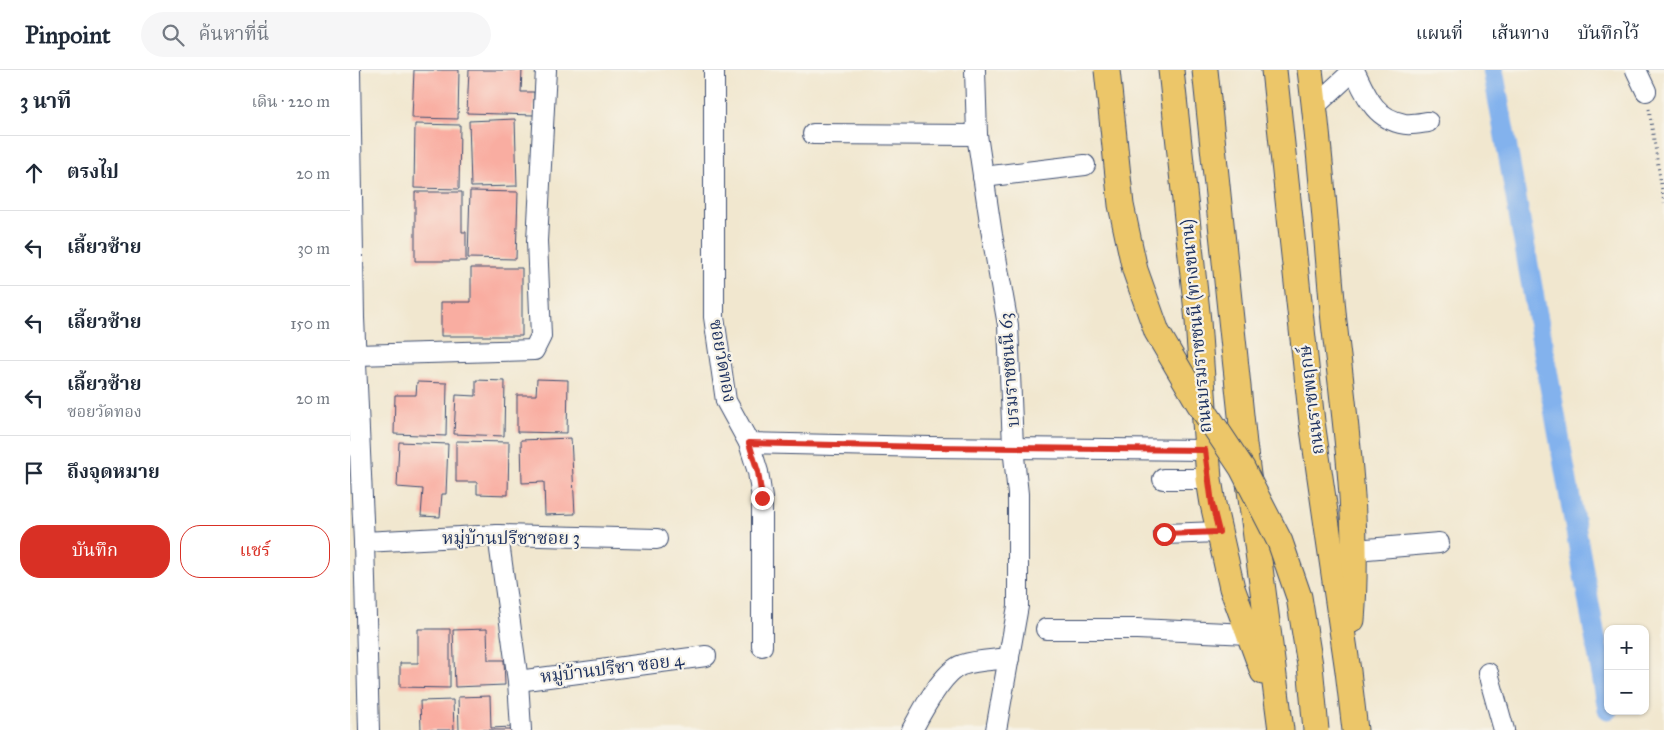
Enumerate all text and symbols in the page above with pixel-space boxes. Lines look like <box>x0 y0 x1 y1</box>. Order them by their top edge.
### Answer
search box <box>141 12 491 57</box>
text: Pinpoint <box>25 20 111 50</box>
icon: search <box>159 21 187 49</box>
text: ค้นหาที่นี่ <box>199 22 269 45</box>
text: แผนที่ <box>1416 22 1463 44</box>
text: เส้นทาง <box>1491 22 1550 44</box>
text: บันทึกไว้ <box>1578 22 1639 44</box>
text: 3 นาที <box>20 88 71 114</box>
text: เดิน · 220 m <box>251 92 330 111</box>
icon: ahead <box>20 159 48 187</box>
text: ตรงไป <box>67 160 119 183</box>
text: 20 m <box>296 164 330 183</box>
street label: ถนนบรมราชชนนี (ทางขนาน) <box>1176 218 1217 434</box>
icon: left <box>20 234 48 262</box>
text: เลี้ยวซ้าย <box>67 235 141 258</box>
text: 30 m <box>297 239 330 258</box>
icon: left <box>20 309 48 337</box>
text: เลี้ยวซ้าย <box>67 310 141 333</box>
street label: บรมราชชนนี 63 <box>994 312 1024 428</box>
text: 150 m <box>290 314 330 333</box>
street label: ซอยวัดทอง <box>705 318 741 404</box>
street label: ถนนราชพฤกษ์ <box>1293 343 1329 456</box>
text: เลี้ยวซ้าย <box>67 372 141 395</box>
icon: left <box>20 384 48 412</box>
text: 20 m <box>296 389 330 408</box>
text: ซอยวัดทอง <box>67 402 142 421</box>
icon: arrive <box>20 459 48 487</box>
text: ถึงจุดหมาย <box>67 460 160 483</box>
route end <box>751 487 774 510</box>
route start <box>1153 523 1176 546</box>
button: บันทึก <box>20 525 170 578</box>
button: แชร์ <box>180 525 330 578</box>
street label: หมู่บ้านปรีชาซอย 3 <box>442 527 580 549</box>
map controls <box>1604 625 1649 715</box>
button: + <box>1604 625 1649 670</box>
street label: หมู่บ้านปรีชา ซอย 4 <box>539 648 686 688</box>
button: − <box>1604 670 1649 715</box>

